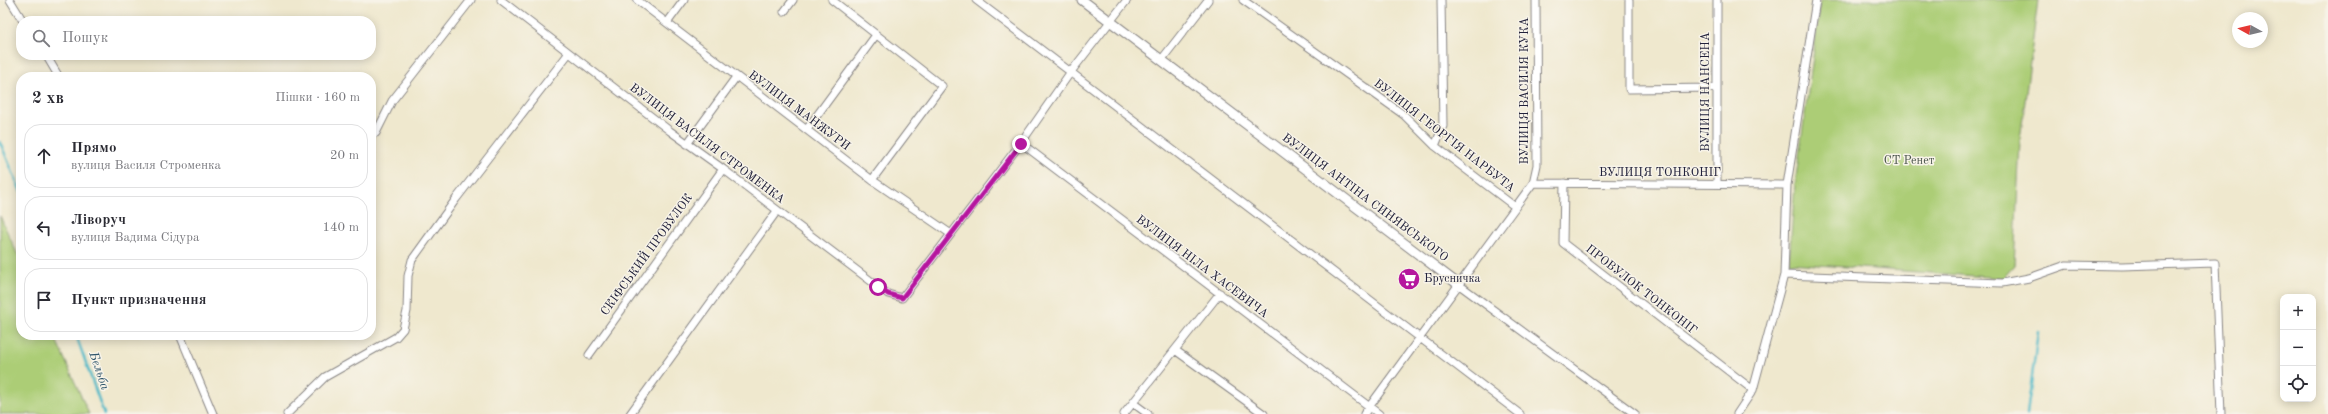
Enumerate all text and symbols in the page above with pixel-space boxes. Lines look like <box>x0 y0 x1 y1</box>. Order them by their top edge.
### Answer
north arrow <box>2232 12 2268 48</box>
search box <box>16 16 376 60</box>
street label: ВУЛИЦЯ ВАСИЛЯ КУКА <box>1519 17 1531 165</box>
icon: search <box>30 27 52 49</box>
text: Пошук <box>62 31 108 46</box>
street label: ВУЛИЦЯ НАНСЕНА <box>1700 32 1712 152</box>
street label: ВУЛИЦЯ МАНЖУРИ <box>746 69 852 153</box>
street label: ВУЛИЦЯ ГЕОРГІЯ НАРБУТА <box>1371 77 1517 195</box>
street label: ВУЛИЦЯ ВАСИЛЯ СТРОМЕНКА <box>627 82 787 206</box>
text: 2 хв <box>32 90 64 107</box>
text: Пішки · 160 m <box>275 91 360 104</box>
street label: ВУЛИЦЯ АНТІНА СИНЯВСЬКОГО <box>1280 132 1450 264</box>
route end <box>1012 135 1030 153</box>
text: Прямо <box>71 141 117 156</box>
icon: ahead <box>33 145 55 167</box>
text: 20 m <box>330 149 359 162</box>
park label: СТ Ренет <box>1884 155 1935 167</box>
text: вулиця Василя Строменка <box>71 159 221 172</box>
street label: ВУЛИЦЯ ТОНКОНІГ <box>1599 167 1721 179</box>
street label: СКІФСЬКИЙ ПРОВУЛОК <box>596 190 695 318</box>
text: Ліворуч <box>71 213 126 228</box>
street label: ВУЛИЦЯ НІЛА ХАСЕВИЧА <box>1134 213 1270 321</box>
icon: left <box>33 217 55 239</box>
text: 140 m <box>322 221 359 234</box>
text: вулиця Вадима Сідура <box>71 231 199 244</box>
street label: ПРОВУЛОК ТОНКОНІГ <box>1583 243 1699 337</box>
supermarket icon: Брусничка <box>1396 266 1422 292</box>
place label: Брусничка <box>1424 273 1480 285</box>
route start <box>869 278 887 296</box>
icon: arrive <box>33 289 55 311</box>
text: Пункт призначення <box>71 293 207 308</box>
map controls <box>2280 294 2316 402</box>
button: + <box>2280 294 2316 330</box>
button: − <box>2280 330 2316 366</box>
water label: Бельба <box>86 349 112 392</box>
button: locate <box>2280 366 2316 402</box>

